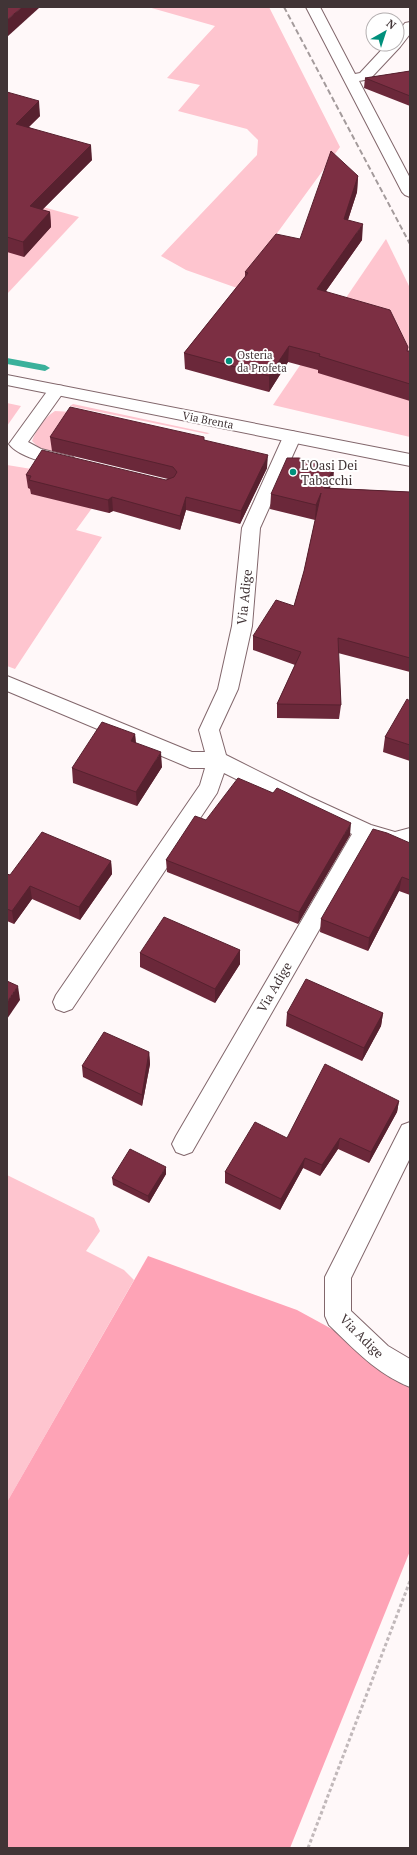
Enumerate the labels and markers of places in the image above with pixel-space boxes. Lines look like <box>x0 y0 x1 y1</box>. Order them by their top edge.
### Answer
place label: Osteria da Profeta <box>237 348 287 375</box>
marker: Osteria da Profeta <box>224 356 234 366</box>
place label: L'Oasi Dei Tabacchi <box>301 456 358 489</box>
marker: L'Oasi Dei Tabacchi <box>288 467 298 477</box>

